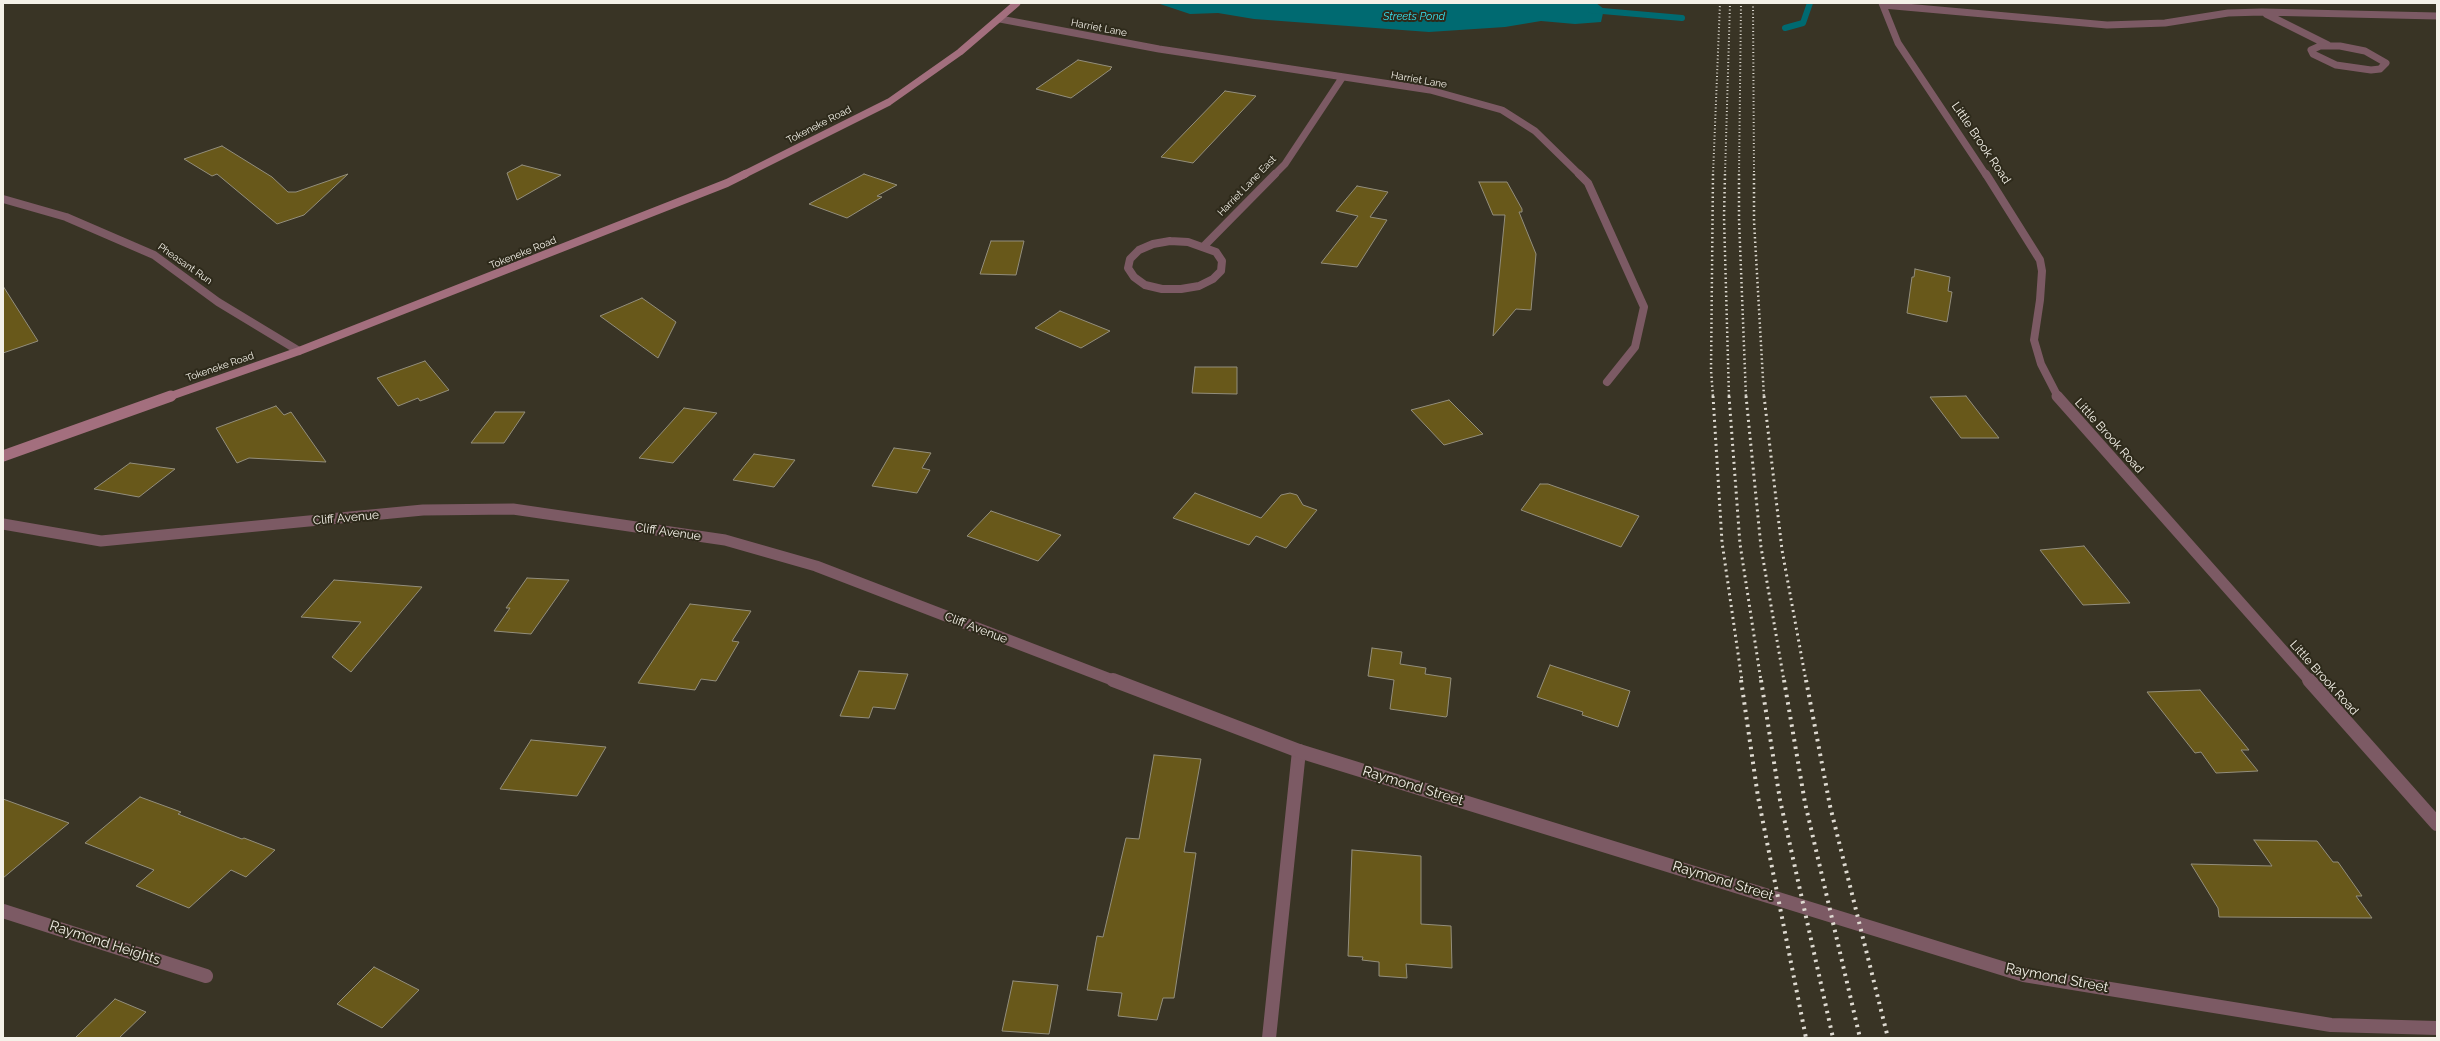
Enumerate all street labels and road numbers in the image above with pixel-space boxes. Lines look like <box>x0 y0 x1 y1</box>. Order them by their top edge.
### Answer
street label: Harriet Lane <box>1070 17 1128 39</box>
street label: Harriet Lane <box>1390 69 1448 91</box>
street label: Little Brook Road <box>1948 99 2014 187</box>
street label: Tokeneke Road <box>785 104 853 146</box>
street label: Harriet Lane East <box>1215 153 1279 219</box>
street label: Tokeneke Road <box>488 234 558 272</box>
street label: Pheasant Run <box>156 241 214 287</box>
street label: Tokeneke Road <box>184 350 256 384</box>
street label: Little Brook Road <box>2072 396 2146 476</box>
street label: Cliff Avenue <box>312 508 380 528</box>
street label: Cliff Avenue <box>634 520 702 544</box>
street label: Cliff Avenue <box>942 609 1010 647</box>
street label: Little Brook Road <box>2287 638 2361 718</box>
street label: Raymond Street <box>1361 763 1465 809</box>
street label: Raymond Street <box>1671 858 1775 904</box>
street label: Raymond Heights <box>48 917 162 969</box>
street label: Raymond Street <box>2004 960 2110 996</box>

